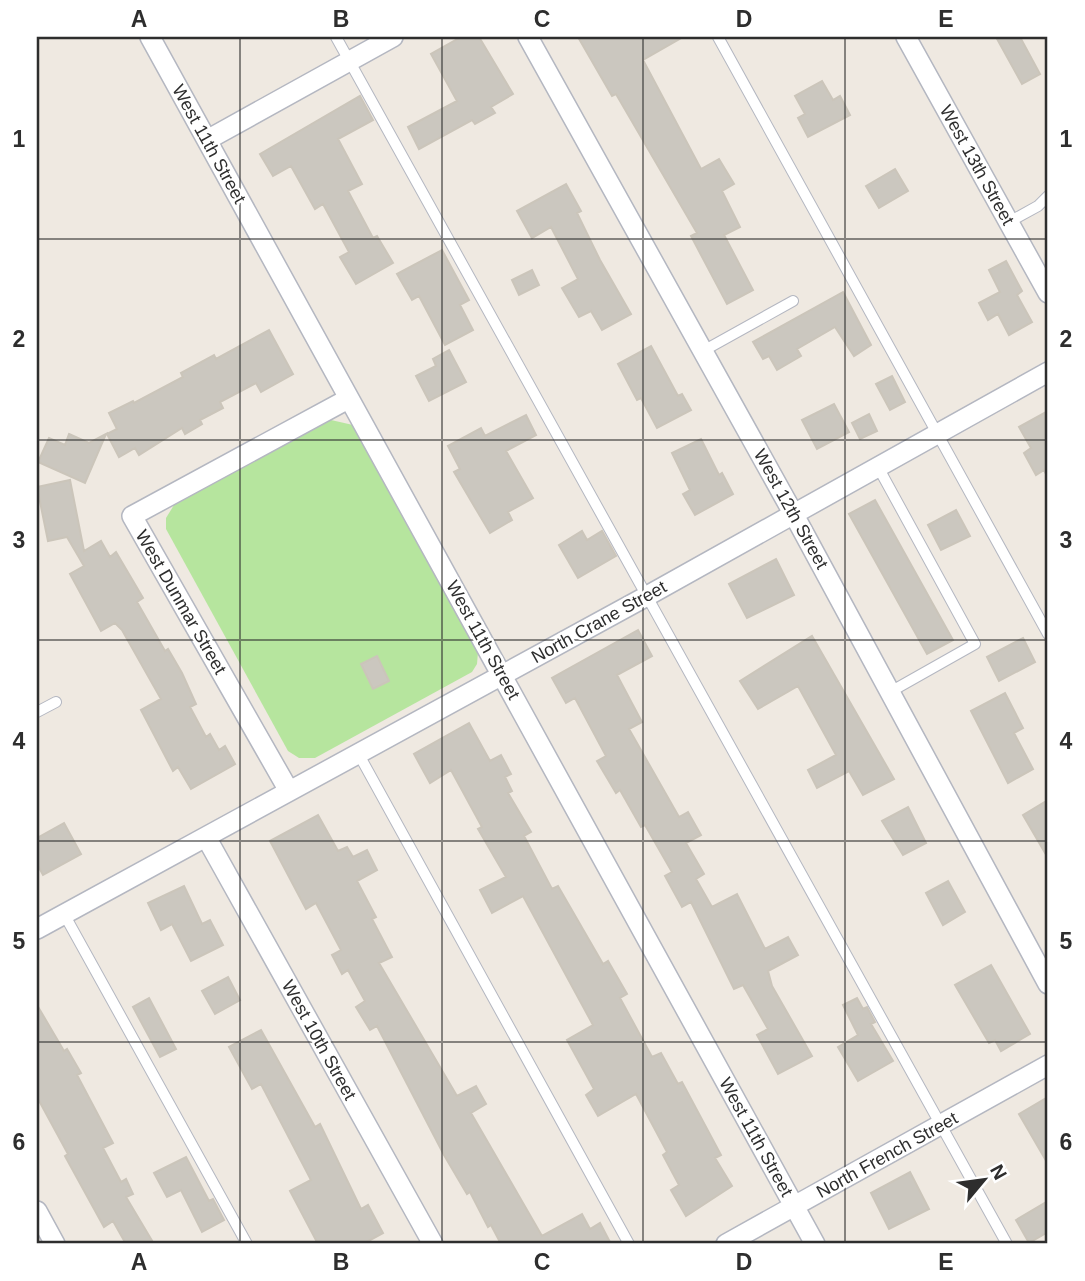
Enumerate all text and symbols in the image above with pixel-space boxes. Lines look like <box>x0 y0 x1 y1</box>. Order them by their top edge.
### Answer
text: A <box>131 6 147 32</box>
text: B <box>333 6 349 32</box>
text: C <box>534 6 550 32</box>
text: D <box>736 6 752 32</box>
text: E <box>938 6 954 32</box>
street label: West 11th Street <box>168 81 250 207</box>
street label: West 13th Street <box>936 102 1018 228</box>
text: 1 <box>13 126 26 152</box>
text: 1 <box>1060 126 1073 152</box>
text: 2 <box>13 326 25 352</box>
text: 2 <box>1060 326 1072 352</box>
street label: West 12th Street <box>750 446 832 572</box>
text: 3 <box>13 527 25 553</box>
street label: West Dunmar Street <box>132 527 230 677</box>
text: 3 <box>1060 527 1072 553</box>
street label: West 11th Street <box>442 577 524 703</box>
street label: North Crane Street <box>528 577 670 667</box>
text: 4 <box>13 728 26 754</box>
text: 4 <box>1060 728 1073 754</box>
text: 5 <box>13 928 26 954</box>
text: 5 <box>1060 928 1073 954</box>
street label: West 10th Street <box>278 977 360 1103</box>
street label: West 11th Street <box>715 1074 797 1200</box>
street label: North French Street <box>813 1108 961 1202</box>
text: 6 <box>13 1129 25 1155</box>
text: 6 <box>1060 1129 1072 1155</box>
north arrow <box>948 1144 1018 1214</box>
text: N <box>986 1161 1011 1183</box>
text: A <box>131 1249 147 1275</box>
text: B <box>333 1249 349 1275</box>
text: C <box>534 1249 550 1275</box>
text: D <box>736 1249 752 1275</box>
text: E <box>938 1249 954 1275</box>

